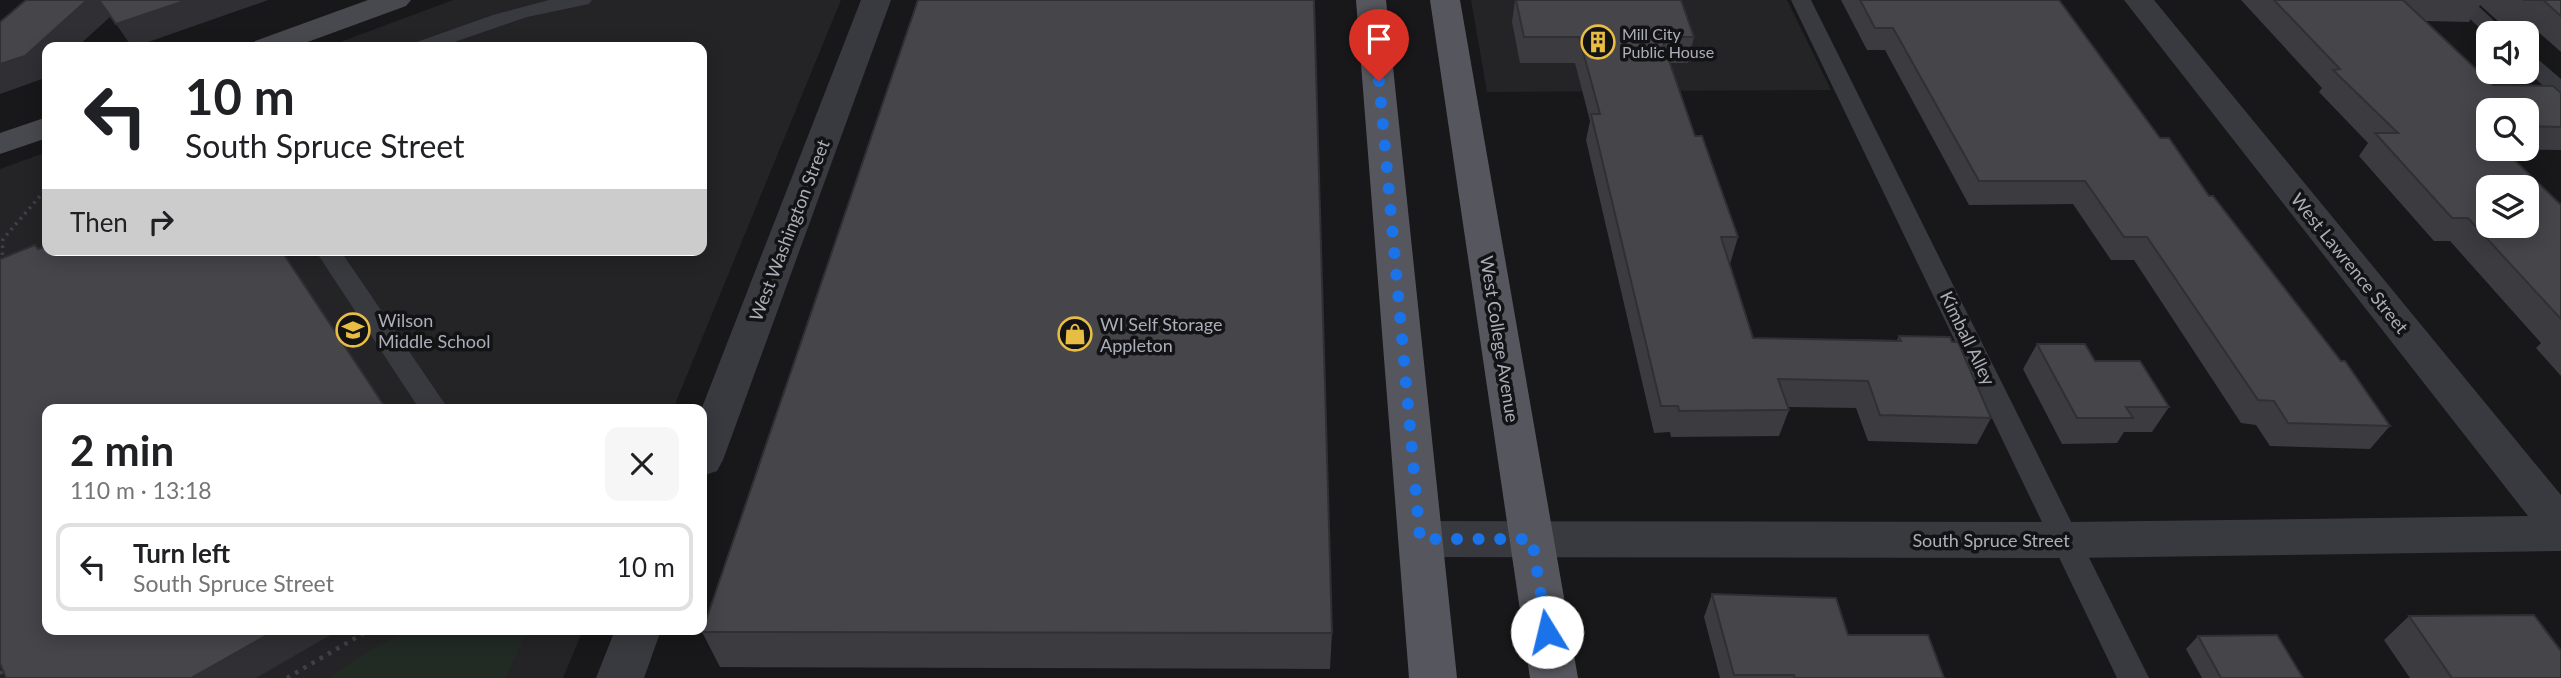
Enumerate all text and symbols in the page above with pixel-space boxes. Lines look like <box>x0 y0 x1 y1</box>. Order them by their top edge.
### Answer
pin <box>1349 9 1409 81</box>
icon: arrive <box>1360 20 1398 58</box>
map controls <box>2476 21 2539 238</box>
button: sound <box>2476 21 2539 84</box>
building icon: Mill City Public House <box>1579 23 1617 61</box>
place label: Mill City Public House <box>1622 24 1714 61</box>
text: 10 m <box>185 67 295 125</box>
icon: left <box>70 70 161 161</box>
button: search <box>2476 98 2539 161</box>
text: South Spruce Street <box>185 126 465 165</box>
street label: West Washington Street <box>744 136 834 324</box>
button: layers <box>2476 175 2539 238</box>
street label: West Lawrence Street <box>2287 188 2414 338</box>
icon: right <box>142 203 180 241</box>
text: Then <box>70 206 128 238</box>
street label: West College Avenue <box>1476 254 1524 424</box>
street label: Kimball Alley <box>1936 287 2001 389</box>
place label: Wilson Middle School <box>378 309 490 352</box>
school or university icon: Wilson Middle School <box>334 311 372 349</box>
place label: WI Self Storage Appleton <box>1100 313 1222 356</box>
shop icon: WI Self Storage Appleton <box>1056 315 1094 353</box>
text: 2 min <box>70 425 174 475</box>
button: close <box>605 427 679 501</box>
text: 110 m · 13:18 <box>70 476 212 504</box>
street label: South Spruce Street <box>1912 529 2070 551</box>
text: Turn left <box>133 537 230 569</box>
icon: left <box>74 548 112 586</box>
text: 10 m <box>617 551 675 583</box>
text: South Spruce Street <box>133 569 334 597</box>
position arrow <box>1510 595 1584 669</box>

